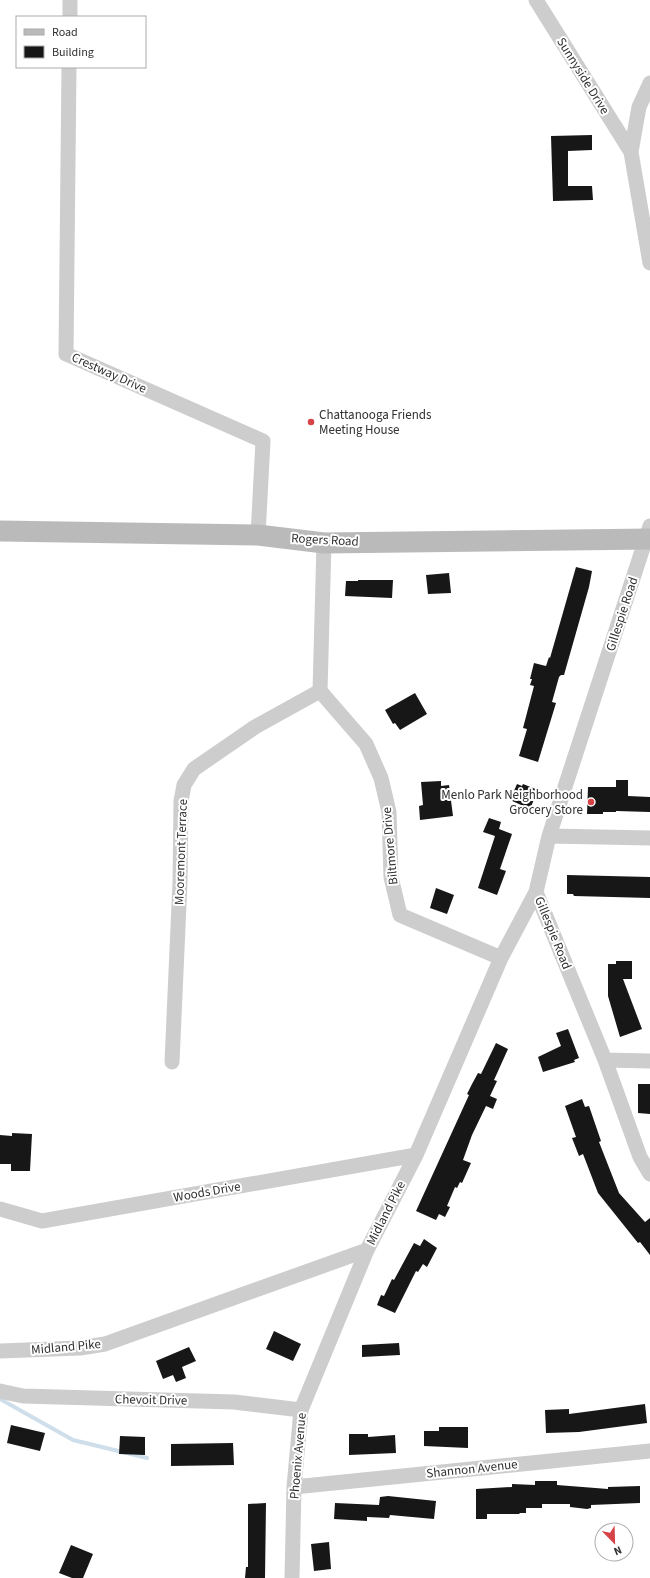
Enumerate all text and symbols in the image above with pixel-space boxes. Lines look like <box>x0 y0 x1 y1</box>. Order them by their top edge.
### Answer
legend <box>16 16 146 68</box>
text: Road <box>52 24 78 41</box>
street label: Sunnyside Drive <box>552 34 614 118</box>
text: Building <box>52 44 94 61</box>
street label: Crestway Drive <box>69 348 149 398</box>
place label: Chattanooga Friends Meeting House <box>319 406 432 439</box>
marker: Chattanooga Friends Meeting House <box>306 417 316 427</box>
street label: Rogers Road <box>291 529 359 551</box>
street label: Gillespie Road <box>602 575 642 653</box>
place label: Menlo Park Neighborhood Grocery Store <box>441 786 583 819</box>
marker: Menlo Park Neighborhood Grocery Store <box>586 797 596 807</box>
street label: Mooremont Terrace <box>170 799 192 905</box>
street label: Biltmore Drive <box>378 806 402 886</box>
street label: Gillespie Road <box>530 894 576 972</box>
street label: Woods Drive <box>172 1177 242 1207</box>
street label: Midland Pike <box>362 1178 410 1248</box>
street label: Midland Pike <box>30 1335 102 1359</box>
street label: Chevoit Drive <box>115 1390 187 1410</box>
street label: Phoenix Avenue <box>285 1412 311 1500</box>
street label: Shannon Avenue <box>425 1455 519 1483</box>
north arrow <box>594 1522 634 1562</box>
text: N <box>611 1542 624 1559</box>

